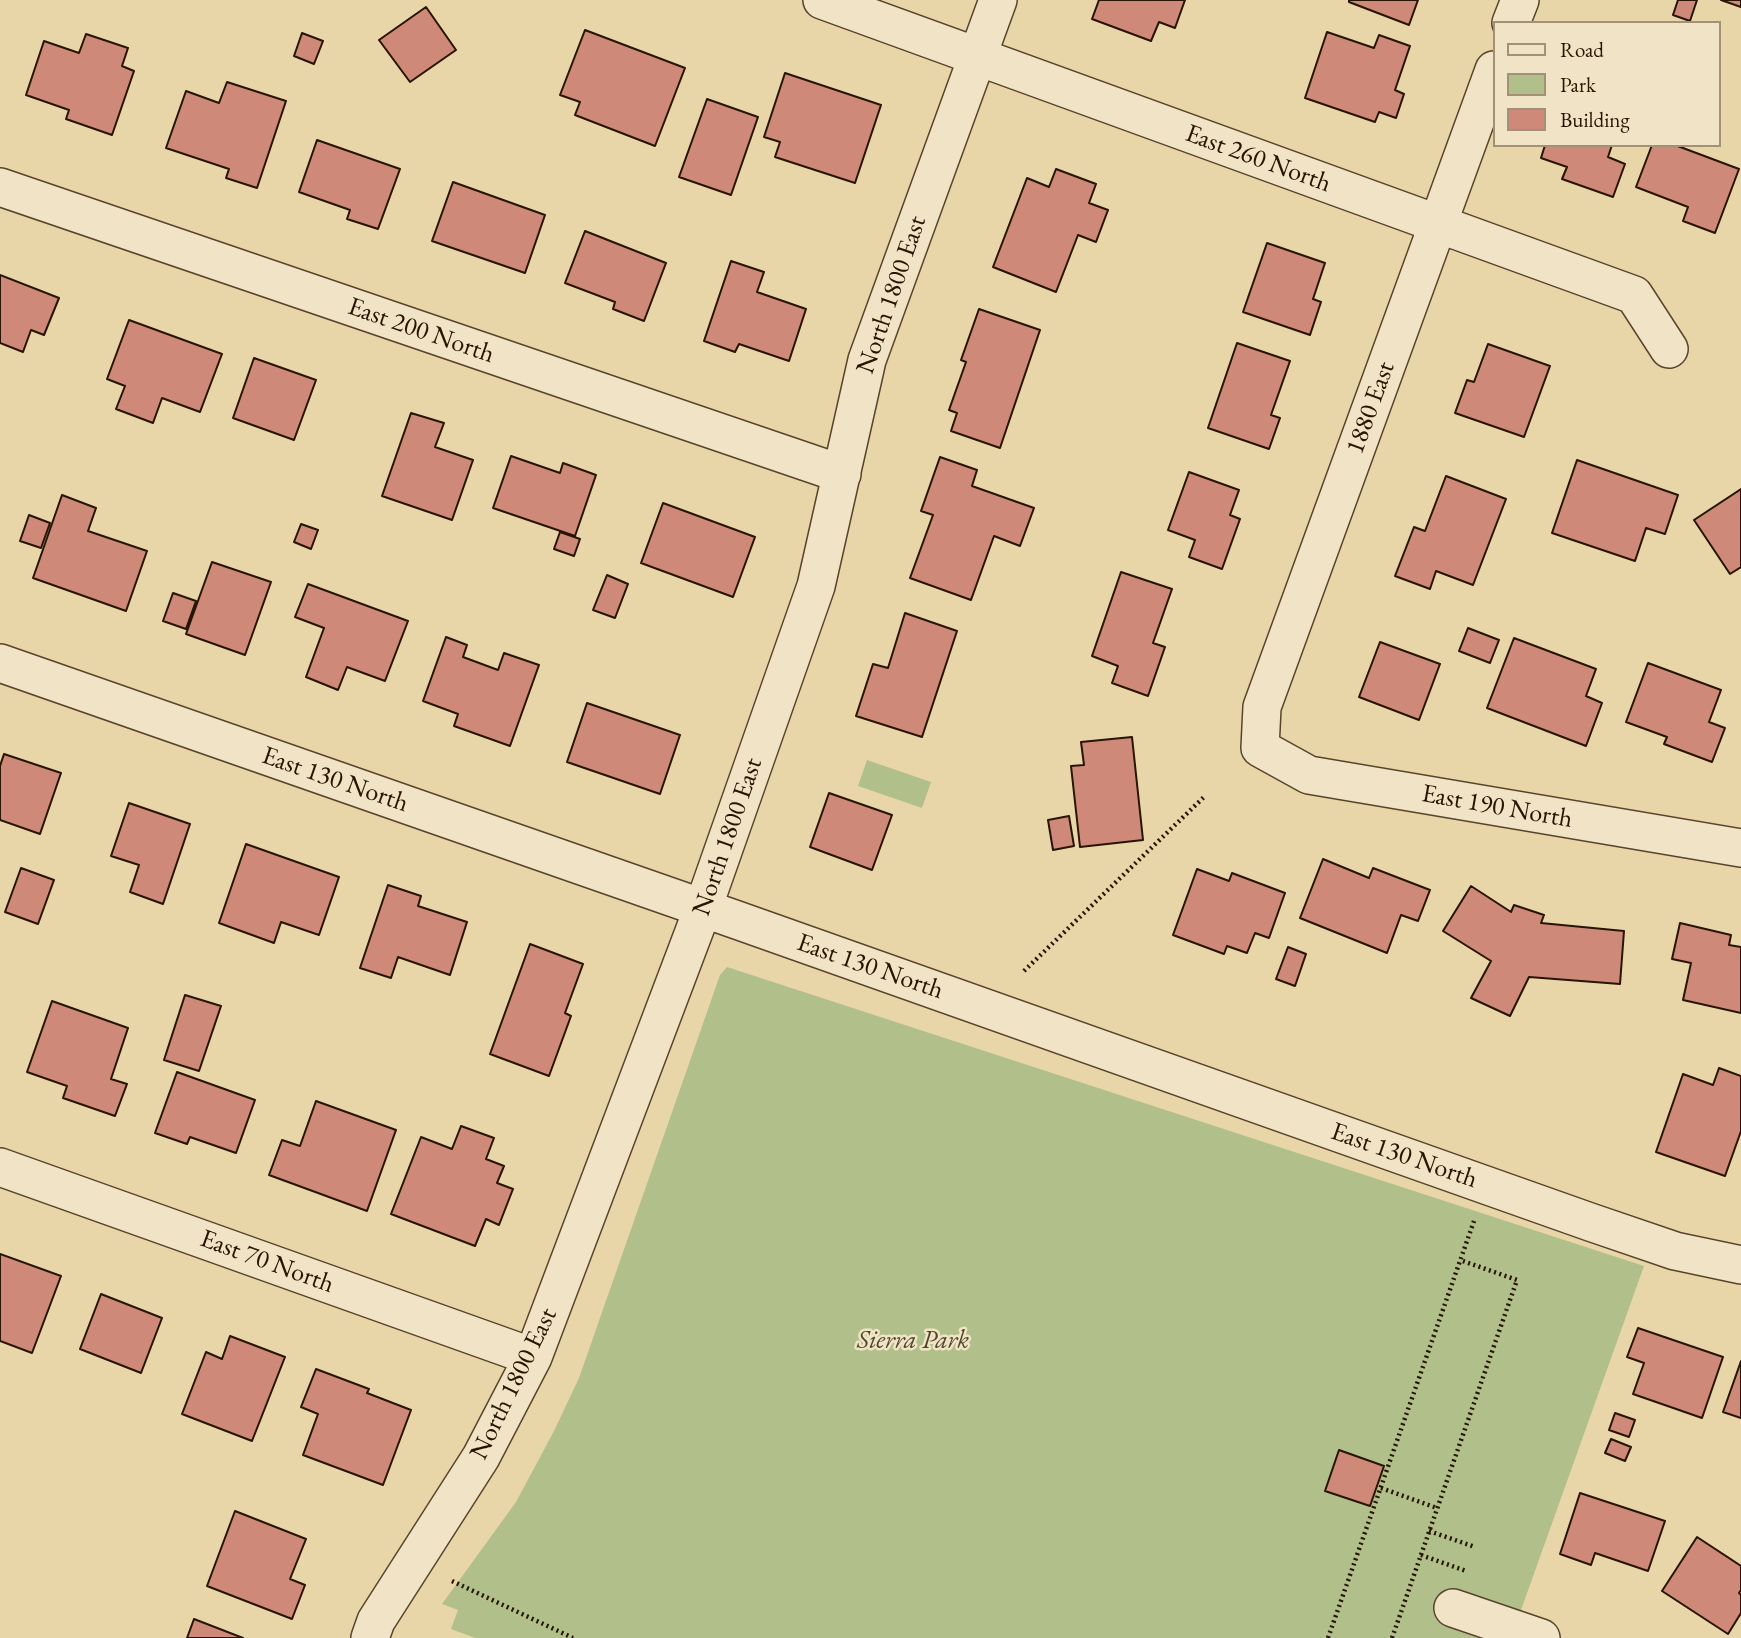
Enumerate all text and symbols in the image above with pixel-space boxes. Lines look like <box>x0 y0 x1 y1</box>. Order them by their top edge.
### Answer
legend <box>1492 21 1720 147</box>
text: Road <box>1560 36 1604 63</box>
text: Park <box>1560 71 1596 98</box>
text: Building <box>1560 106 1630 133</box>
street label: East 260 North <box>1181 118 1335 200</box>
street label: North 1800 East <box>850 212 934 378</box>
street label: East 200 North <box>344 291 498 371</box>
street label: 1880 East <box>1340 358 1402 458</box>
street label: East 130 North <box>258 740 412 820</box>
street label: North 1800 East <box>686 754 770 920</box>
street label: East 190 North <box>1419 778 1575 836</box>
street label: East 130 North <box>793 927 947 1007</box>
street label: East 130 North <box>1327 1116 1481 1196</box>
street label: East 70 North <box>196 1223 338 1301</box>
street label: North 1800 East <box>464 1303 564 1465</box>
park label: Sierra Park <box>857 1325 969 1357</box>

